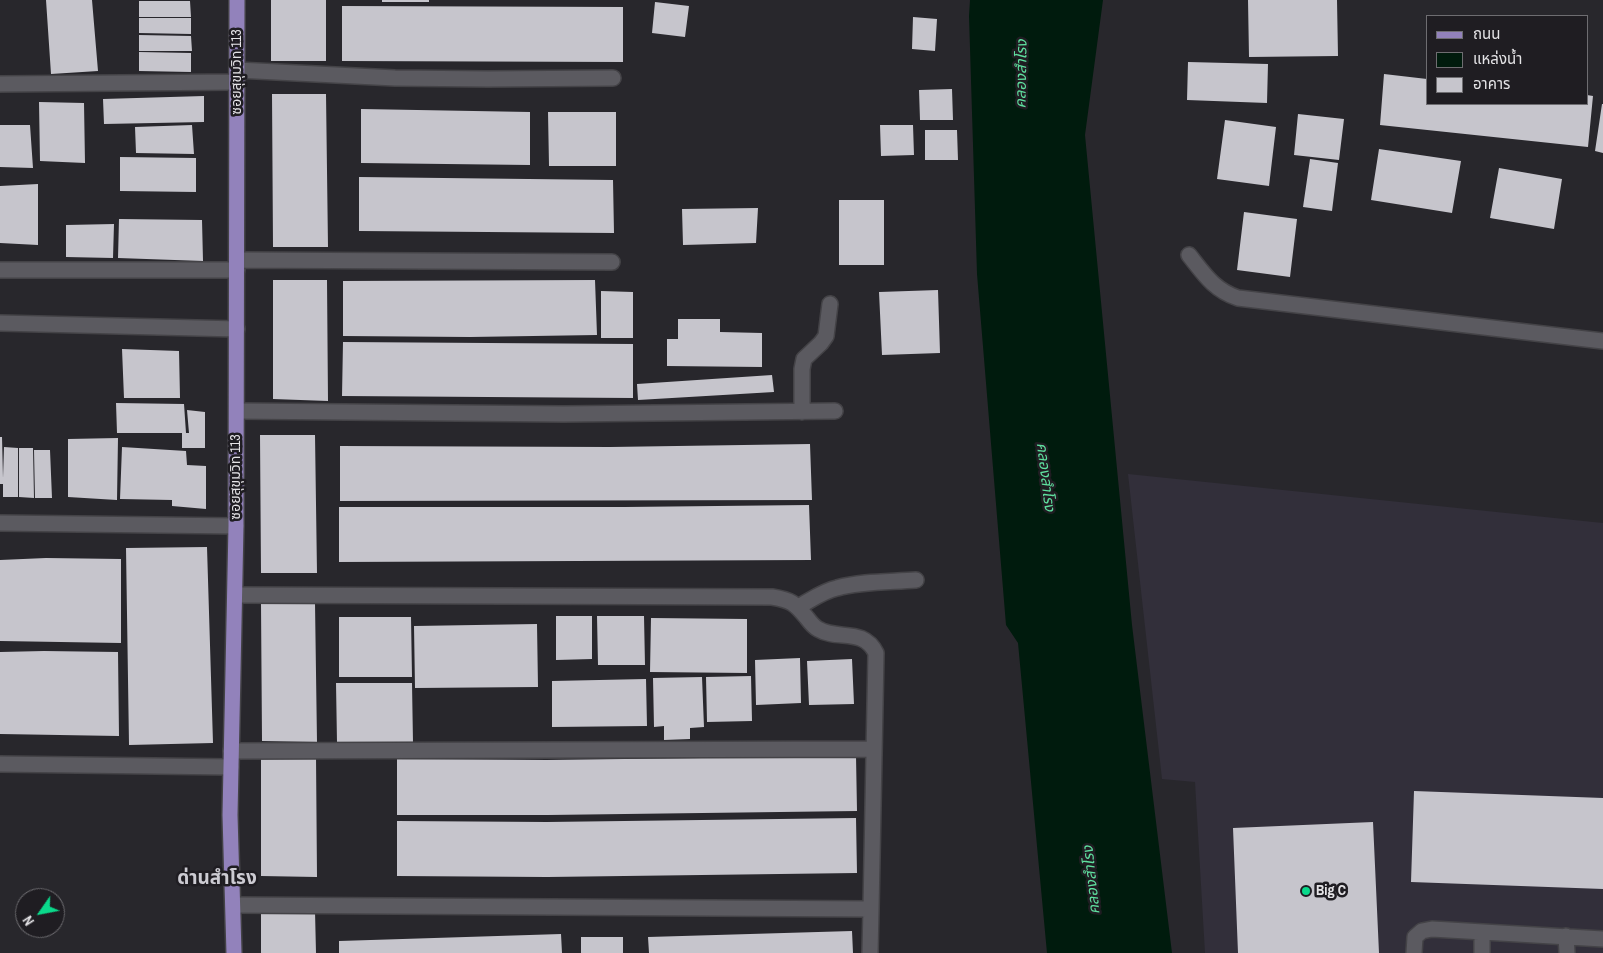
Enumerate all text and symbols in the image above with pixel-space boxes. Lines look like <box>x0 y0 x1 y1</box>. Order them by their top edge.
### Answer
legend <box>1426 15 1588 105</box>
text: ถนน <box>1473 23 1500 44</box>
street label: ซอยสุขุมวิท 113 <box>229 29 245 115</box>
water label: คลองสำโรง <box>1012 39 1032 109</box>
text: แหล่งน้ำ <box>1473 48 1522 69</box>
text: อาคาร <box>1473 73 1510 94</box>
street label: ซอยสุขุมวิท 113 <box>228 434 244 520</box>
water label: คลองสำโรง <box>1032 442 1058 512</box>
water label: คลองสำโรง <box>1079 845 1105 915</box>
district label: ด่านสำโรง <box>177 868 257 890</box>
place label: Big C <box>1316 883 1346 899</box>
marker: Big C <box>1300 885 1312 897</box>
north arrow <box>15 888 65 938</box>
text: N <box>18 912 38 929</box>

